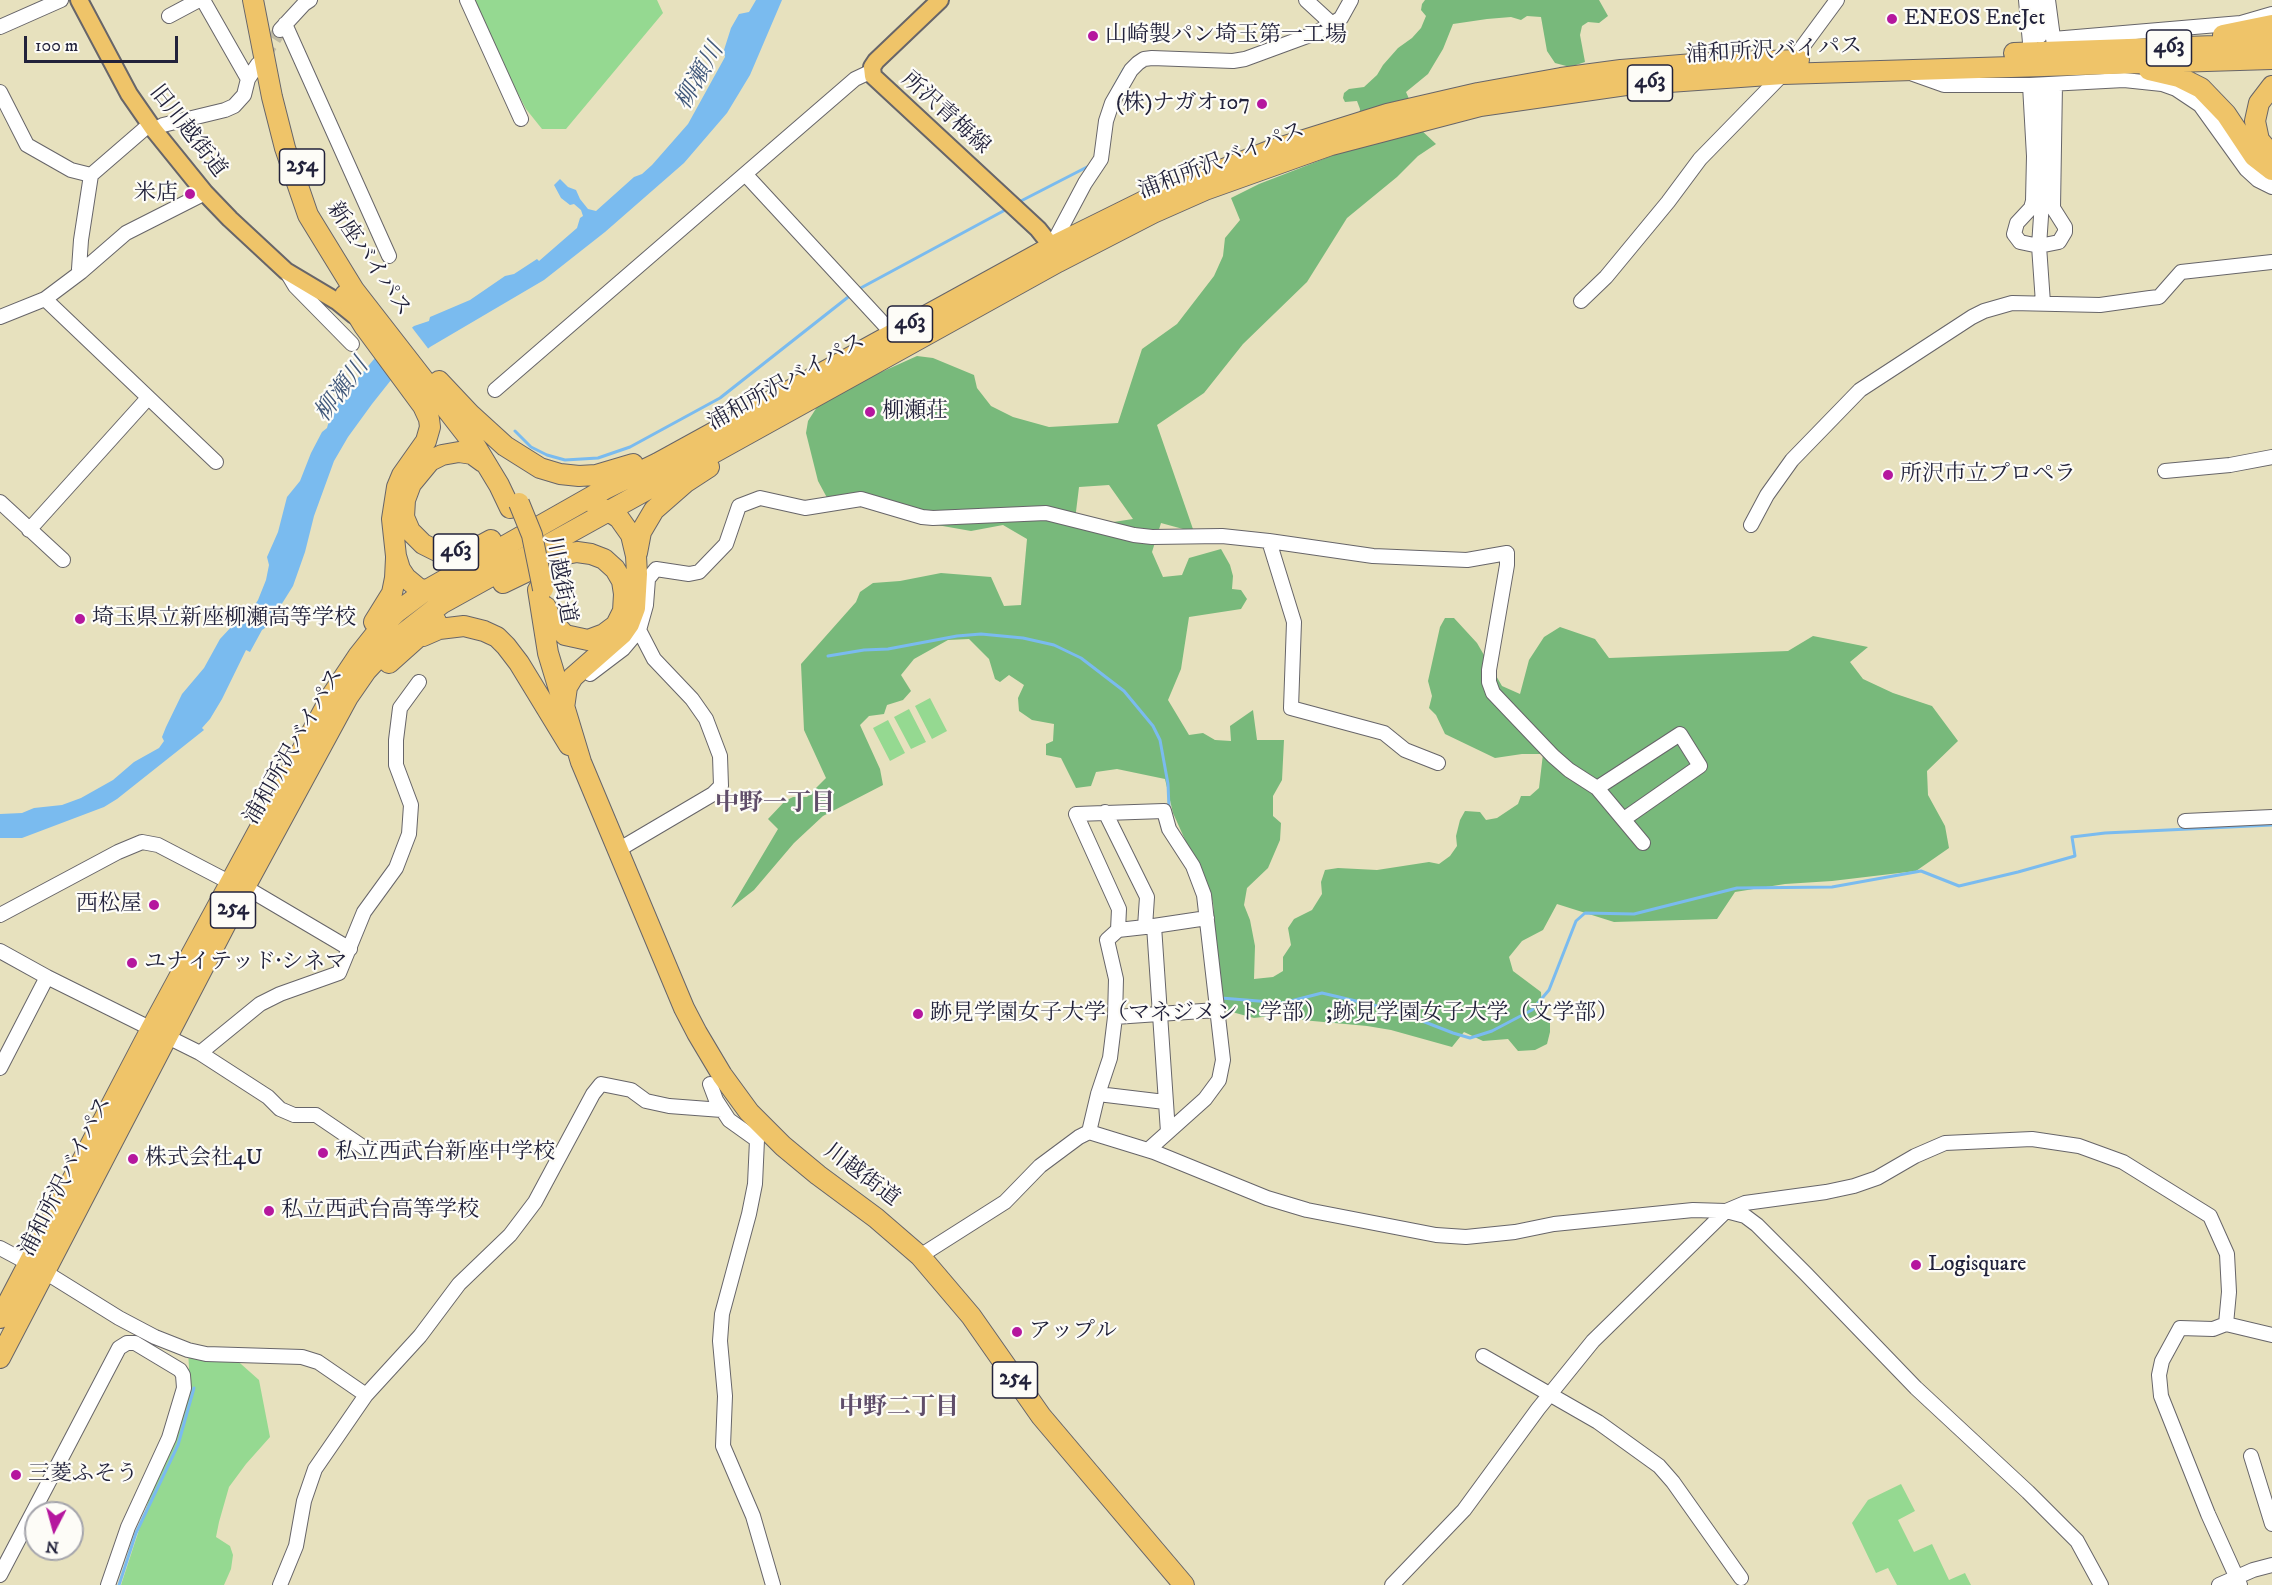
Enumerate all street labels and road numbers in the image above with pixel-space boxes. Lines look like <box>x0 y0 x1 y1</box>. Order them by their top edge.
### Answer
road number: 463 <box>2146 30 2192 66</box>
street label: 浦和所沢バイパス <box>1685 34 1863 70</box>
road number: 463 <box>1628 65 1672 101</box>
street label: 所沢青梅線 <box>895 67 995 161</box>
street label: 旧川越街道 <box>143 81 231 183</box>
street label: 浦和所沢バイパス <box>1135 118 1309 206</box>
road number: 254 <box>280 149 324 185</box>
street label: 新座バイパス <box>320 198 416 322</box>
road number: 463 <box>888 306 932 342</box>
street label: 浦和所沢バイパス <box>704 329 870 437</box>
road number: 463 <box>434 534 478 570</box>
street label: 川越街道 <box>538 534 580 626</box>
street label: 浦和所沢バイパス <box>240 664 350 830</box>
road number: 254 <box>210 892 256 928</box>
street label: 浦和所沢バイパス <box>15 1093 119 1261</box>
street label: 川越街道 <box>818 1139 904 1213</box>
road number: 254 <box>992 1362 1038 1398</box>

